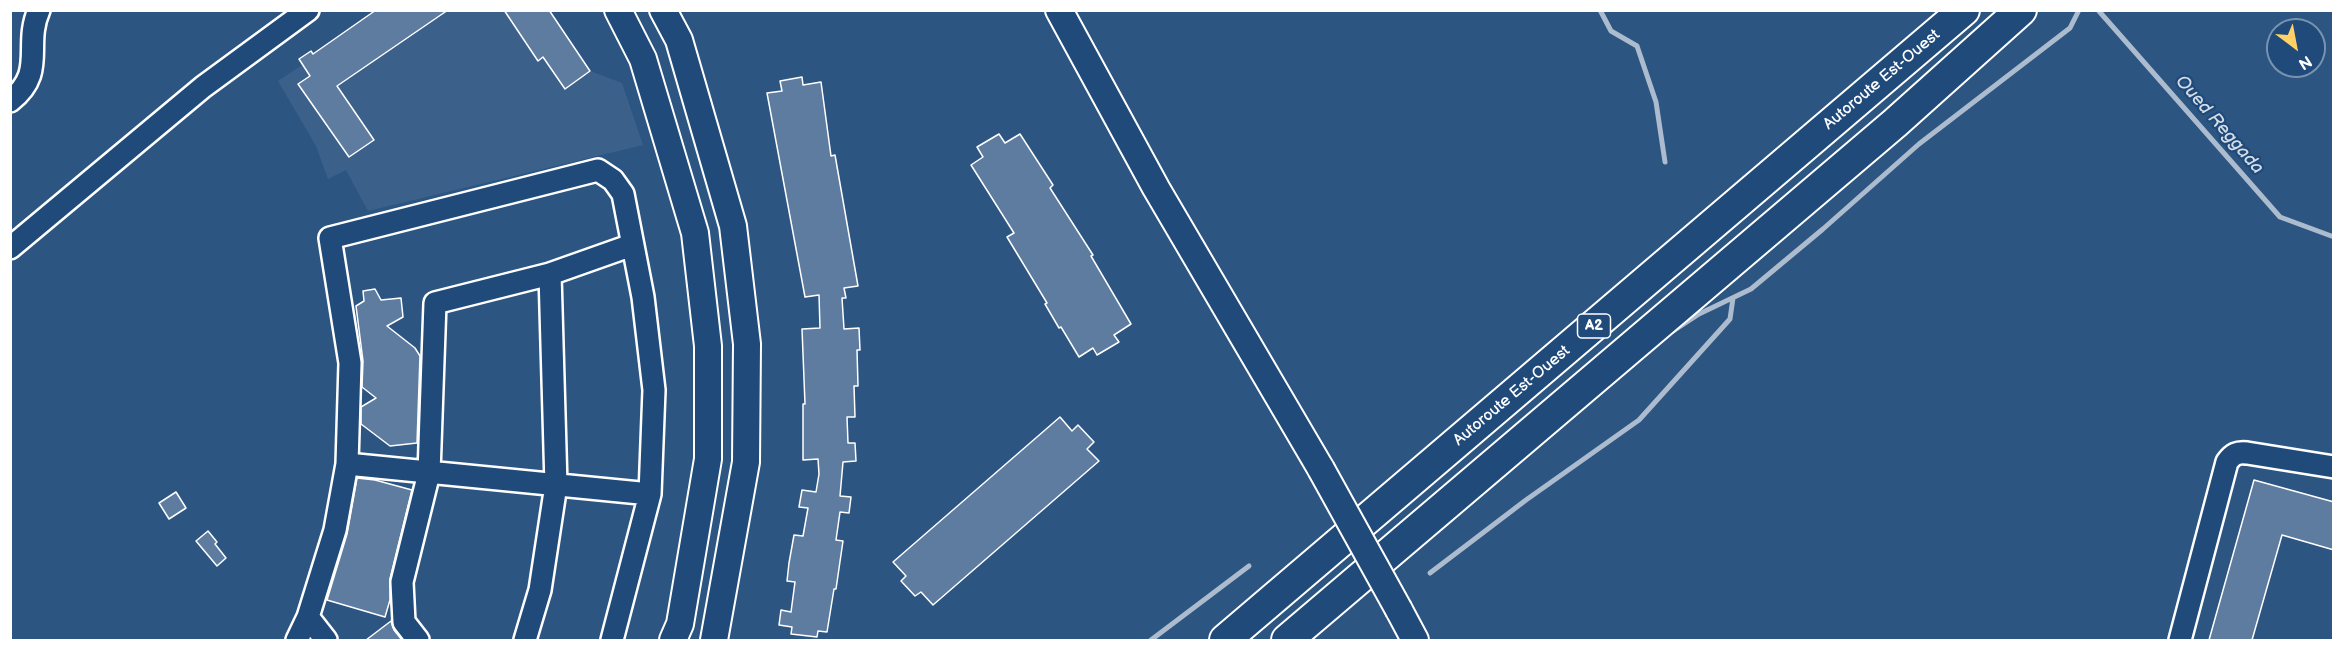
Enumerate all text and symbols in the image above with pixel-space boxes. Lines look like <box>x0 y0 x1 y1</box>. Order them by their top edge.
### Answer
north arrow <box>2266 18 2326 78</box>
street label: Autoroute Est-Ouest <box>1820 26 1944 134</box>
text: N <box>2295 51 2315 73</box>
water label: Oued Reggada <box>2170 71 2268 179</box>
road number: A2 <box>1578 314 1610 338</box>
street label: Autoroute Est-Ouest <box>1450 342 1574 450</box>

